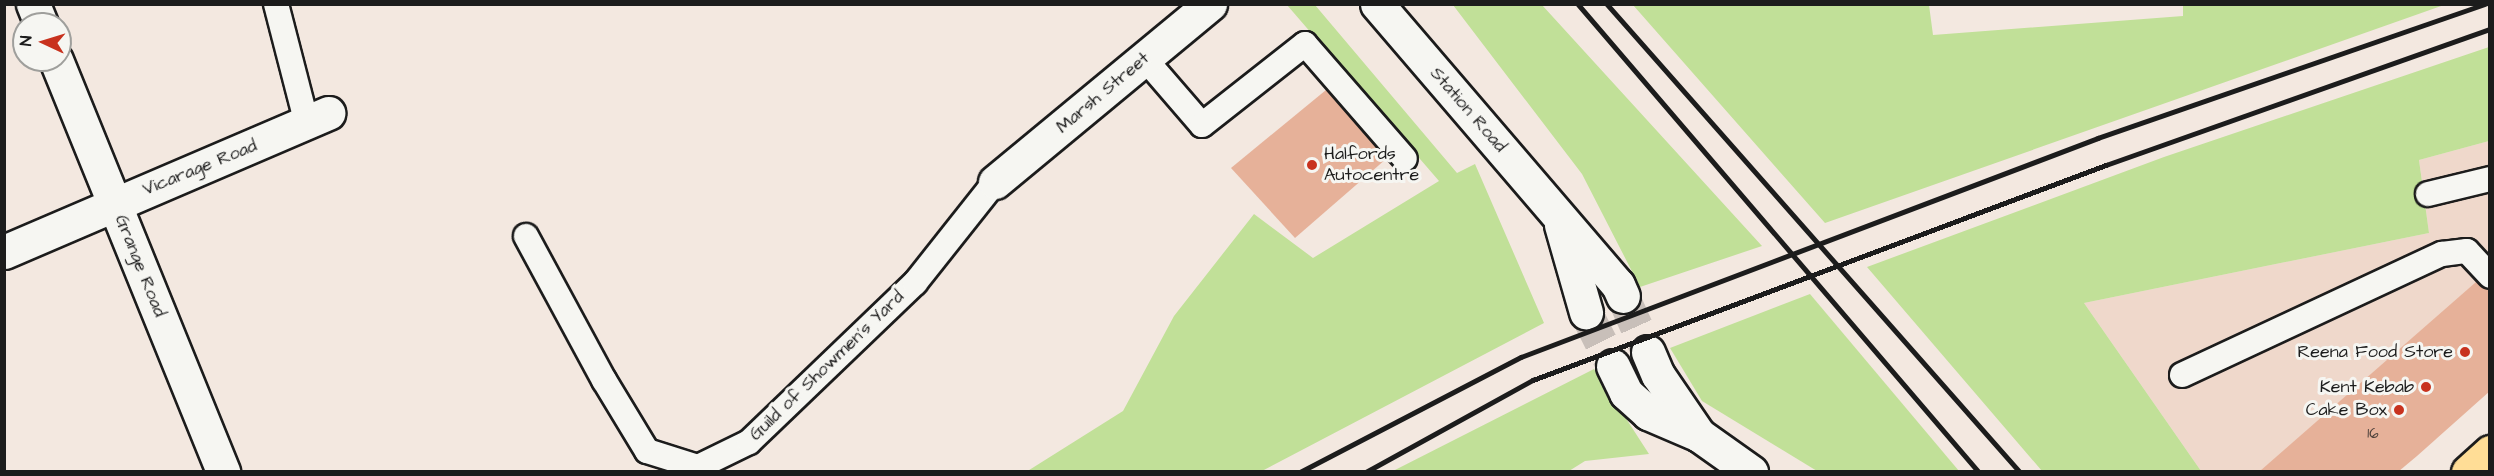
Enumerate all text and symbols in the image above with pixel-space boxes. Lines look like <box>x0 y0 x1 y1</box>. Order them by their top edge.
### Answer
north arrow <box>12 12 72 72</box>
text: N <box>15 35 37 47</box>
street label: Marsh Street <box>1052 48 1154 138</box>
street label: Station Road <box>1425 63 1511 157</box>
street label: Vicarage Road <box>140 135 260 201</box>
place label: Halfords Autocentre <box>1324 144 1419 186</box>
marker: Halfords Autocentre <box>1305 158 1319 172</box>
street label: Grange Road <box>110 212 170 320</box>
street label: Guild of Showmen's Yard <box>745 286 909 446</box>
place label: Reena Food Store <box>2298 341 2453 363</box>
marker: Reena Food Store <box>2458 345 2472 359</box>
place label: Kent Kebab <box>2320 376 2414 398</box>
marker: Kent Kebab <box>2419 380 2433 394</box>
place label: Cake Box <box>2306 399 2387 421</box>
marker: Cake Box <box>2392 403 2406 417</box>
house number: 16 <box>2367 425 2379 443</box>

